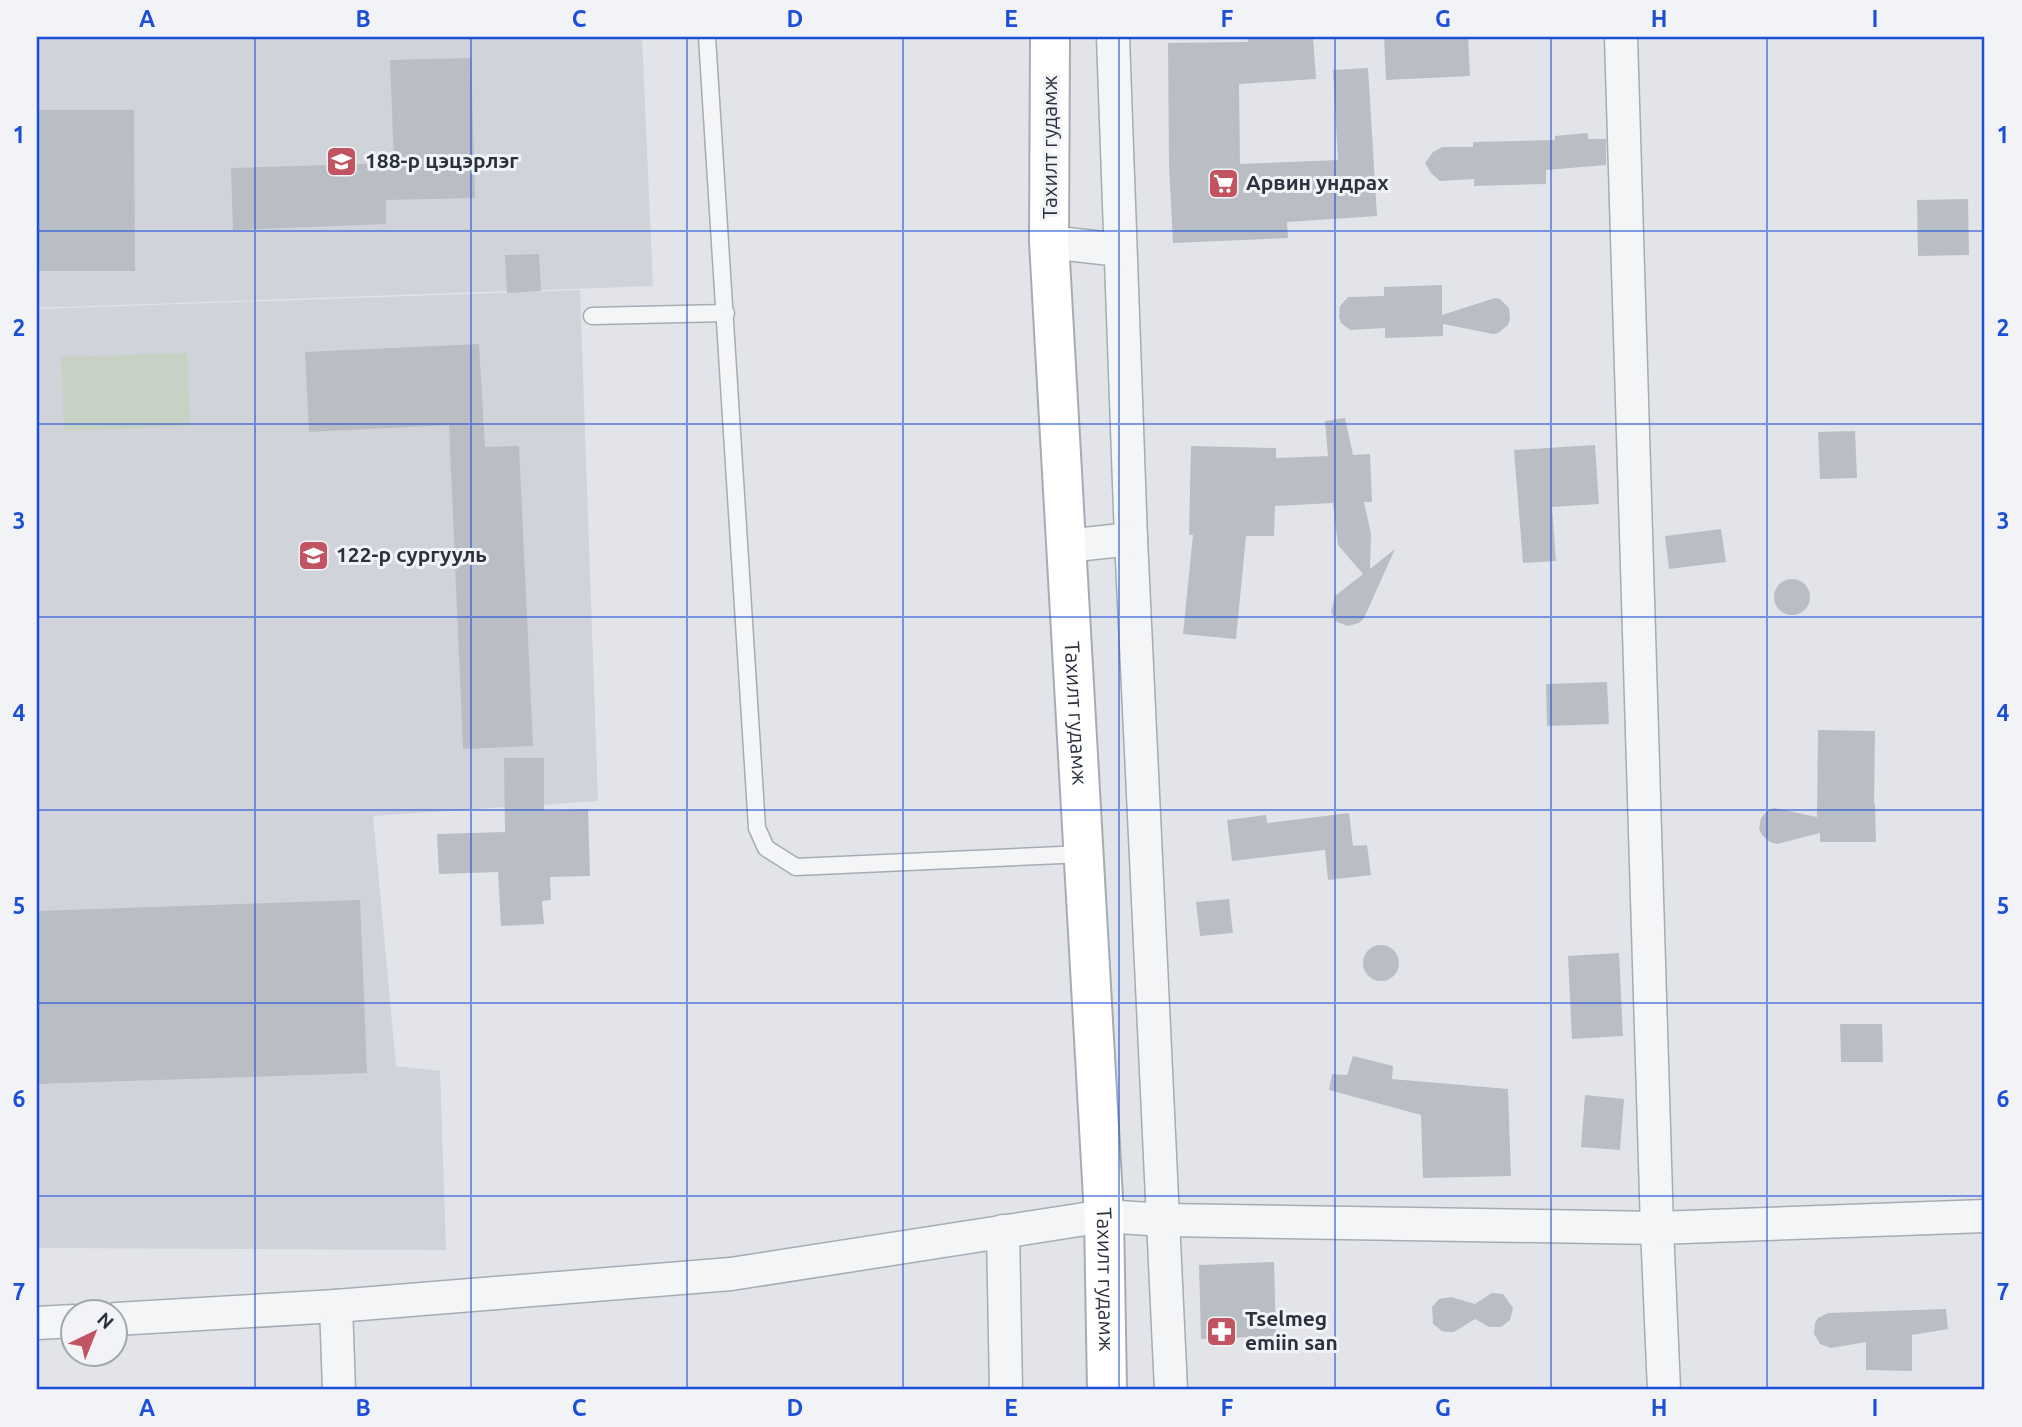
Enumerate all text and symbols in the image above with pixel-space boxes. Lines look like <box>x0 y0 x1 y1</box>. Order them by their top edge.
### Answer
text: A <box>139 6 155 31</box>
text: B <box>355 6 371 31</box>
text: C <box>572 6 587 31</box>
text: D <box>787 6 803 31</box>
text: E <box>1004 6 1018 31</box>
text: F <box>1221 6 1234 31</box>
text: G <box>1435 6 1451 31</box>
text: H <box>1651 6 1667 31</box>
text: I <box>1872 6 1878 31</box>
street label: Тахилт гудамж <box>1037 75 1061 219</box>
text: 1 <box>13 122 25 147</box>
text: 1 <box>1997 122 2009 147</box>
school or university icon: 188-р цэцэрлэг <box>325 144 359 178</box>
place label: 188-р цэцэрлэг <box>365 148 519 172</box>
supermarket icon: Арвин ундрах <box>1206 166 1240 200</box>
place label: Арвин ундрах <box>1246 170 1389 194</box>
text: 2 <box>13 315 25 340</box>
text: 2 <box>1997 315 2009 340</box>
text: 3 <box>13 508 25 533</box>
text: 3 <box>1997 508 2009 533</box>
school or university icon: 122-р сургууль <box>296 538 330 572</box>
place label: 122-р сургууль <box>336 542 487 566</box>
street label: Тахилт гудамж <box>1061 641 1093 786</box>
text: 4 <box>13 700 26 725</box>
text: 4 <box>1997 700 2010 725</box>
text: 5 <box>13 893 25 918</box>
text: 5 <box>1997 893 2009 918</box>
text: 6 <box>13 1086 26 1111</box>
text: 6 <box>1997 1086 2010 1111</box>
street label: Тахилт гудамж <box>1093 1207 1119 1352</box>
text: 7 <box>13 1279 25 1304</box>
text: 7 <box>1997 1279 2009 1304</box>
north arrow <box>60 1298 130 1368</box>
place label: Tselmeg emiin san <box>1245 1306 1338 1354</box>
text: N <box>93 1308 118 1333</box>
pharmacy icon: Tselmeg emiin san <box>1205 1314 1239 1348</box>
text: A <box>139 1395 155 1420</box>
text: B <box>355 1395 371 1420</box>
text: C <box>572 1395 587 1420</box>
text: D <box>787 1395 803 1420</box>
text: E <box>1004 1395 1018 1420</box>
text: F <box>1221 1395 1234 1420</box>
text: G <box>1435 1395 1451 1420</box>
text: H <box>1651 1395 1667 1420</box>
text: I <box>1872 1395 1878 1420</box>

